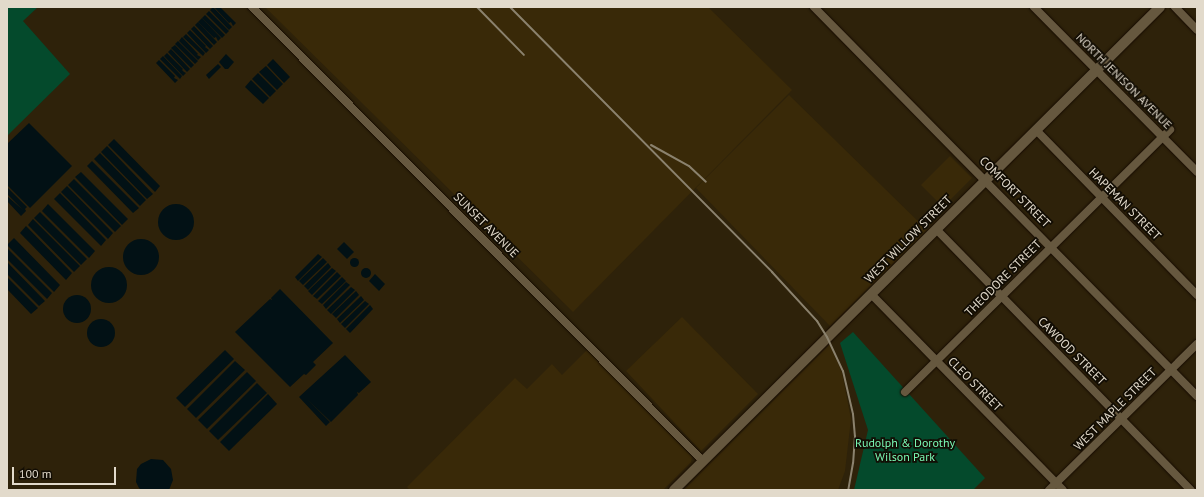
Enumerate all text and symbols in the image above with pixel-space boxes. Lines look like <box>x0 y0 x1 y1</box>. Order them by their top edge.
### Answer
street label: NORTH JENISON AVENUE <box>1073 30 1175 132</box>
street label: COMFORT STREET <box>976 153 1054 231</box>
street label: HAPEMAN STREET <box>1086 165 1164 243</box>
street label: SUNSET AVENUE <box>450 189 522 261</box>
street label: WEST WILLOW STREET <box>861 192 955 286</box>
street label: THEODORE STREET <box>962 237 1044 319</box>
street label: CAWOOD STREET <box>1035 314 1109 388</box>
street label: CLEO STREET <box>945 354 1005 414</box>
street label: WEST MAPLE STREET <box>1071 365 1159 453</box>
park label: Rudolph & Dorothy Wilson Park <box>855 436 955 464</box>
scale bar <box>14 459 118 485</box>
text: 100 m <box>19 466 52 481</box>

